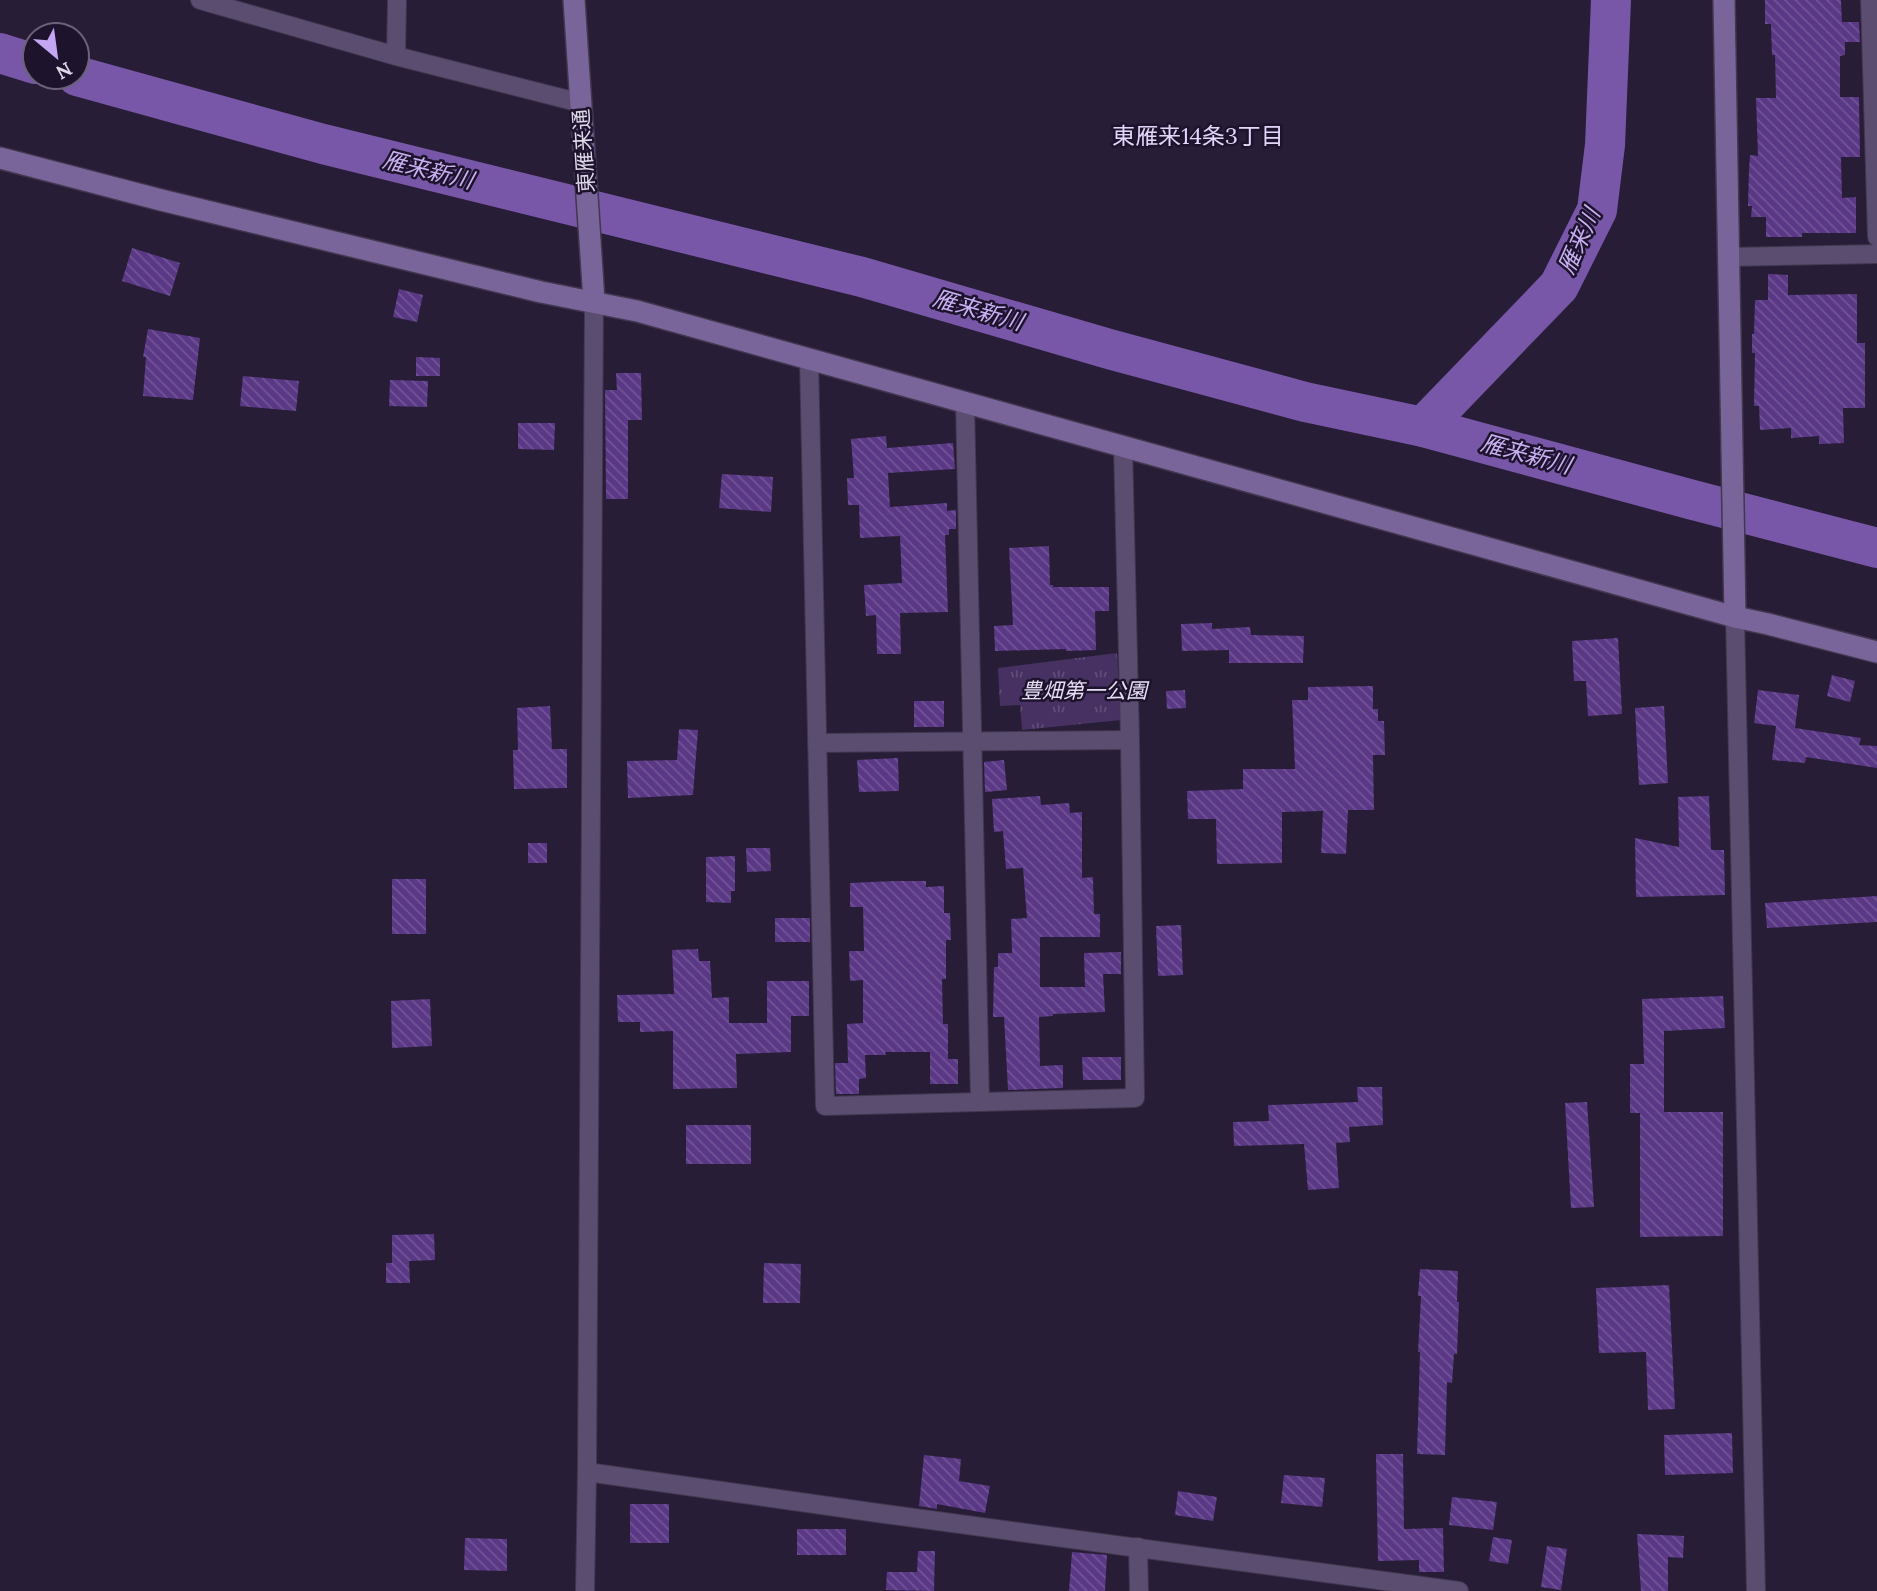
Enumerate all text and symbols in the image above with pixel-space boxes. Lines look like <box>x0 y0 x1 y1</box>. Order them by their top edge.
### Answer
north arrow <box>21 21 91 91</box>
text: N <box>52 57 76 85</box>
street label: 東雁来通 <box>567 108 600 194</box>
district label: 東雁来14条3丁目 <box>1112 121 1284 150</box>
water label: 雁来新川 <box>380 144 479 195</box>
water label: 雁来川 <box>1551 201 1607 278</box>
water label: 雁来新川 <box>930 283 1029 337</box>
water label: 雁来新川 <box>1478 428 1577 480</box>
park label: 豊畑第一公園 <box>1021 677 1150 704</box>

